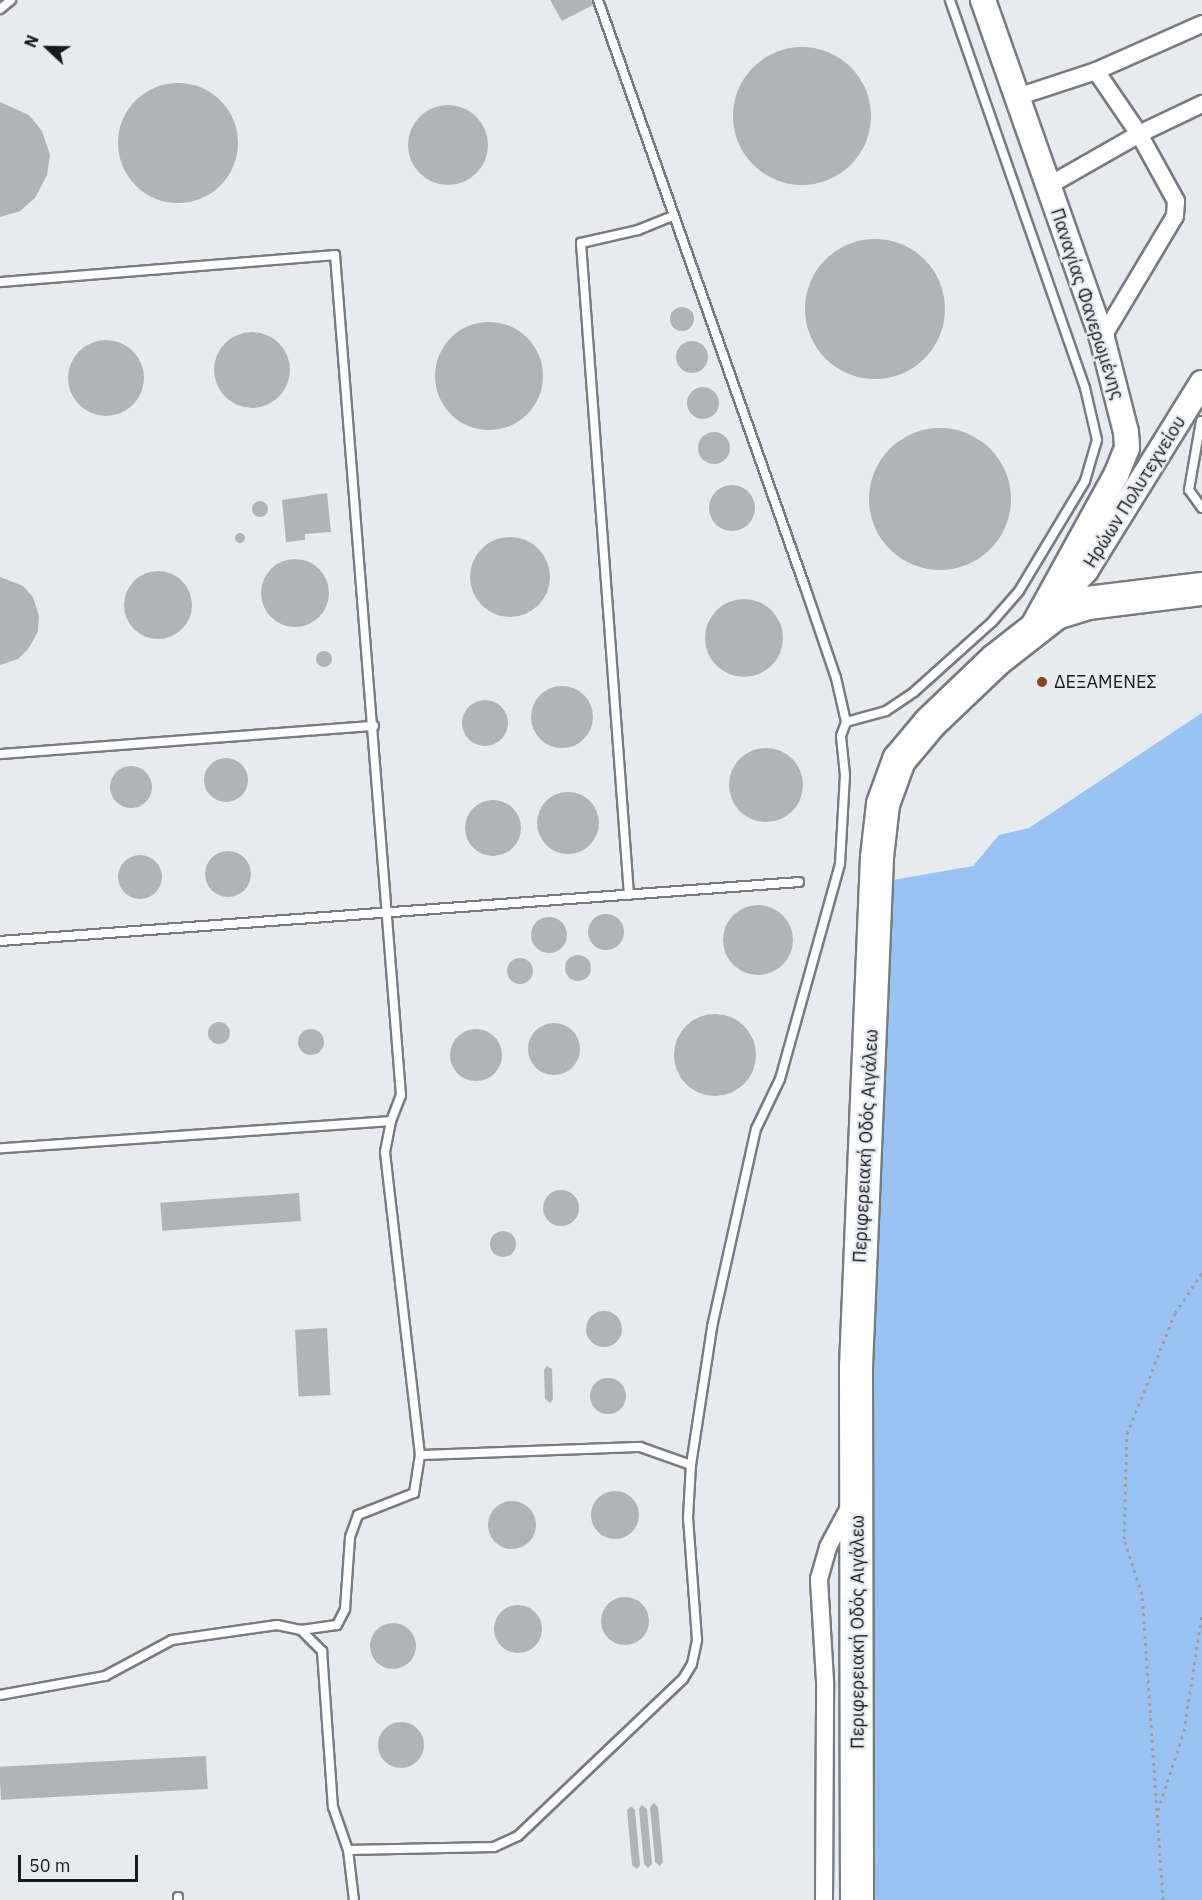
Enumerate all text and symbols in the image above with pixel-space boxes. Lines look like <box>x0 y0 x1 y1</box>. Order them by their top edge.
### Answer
north arrow <box>18 18 78 78</box>
text: N <box>20 32 43 50</box>
street label: Παναγίας Φανερωμένης <box>1046 206 1128 402</box>
street label: Ηρώων Πολυτεχνείου <box>1080 412 1190 572</box>
place label: ΔΕΞΑΜΕΝΕΣ <box>1054 671 1157 693</box>
marker: ΔΕΞΑΜΕΝΕΣ <box>1035 675 1049 689</box>
street label: Περιφερειακή Οδός Αιγάλεω <box>849 1029 883 1263</box>
street label: Περιφερειακή Οδός Αιγάλεω <box>847 1515 869 1749</box>
scale bar <box>21 1843 141 1881</box>
text: 50 m <box>29 1854 71 1877</box>

